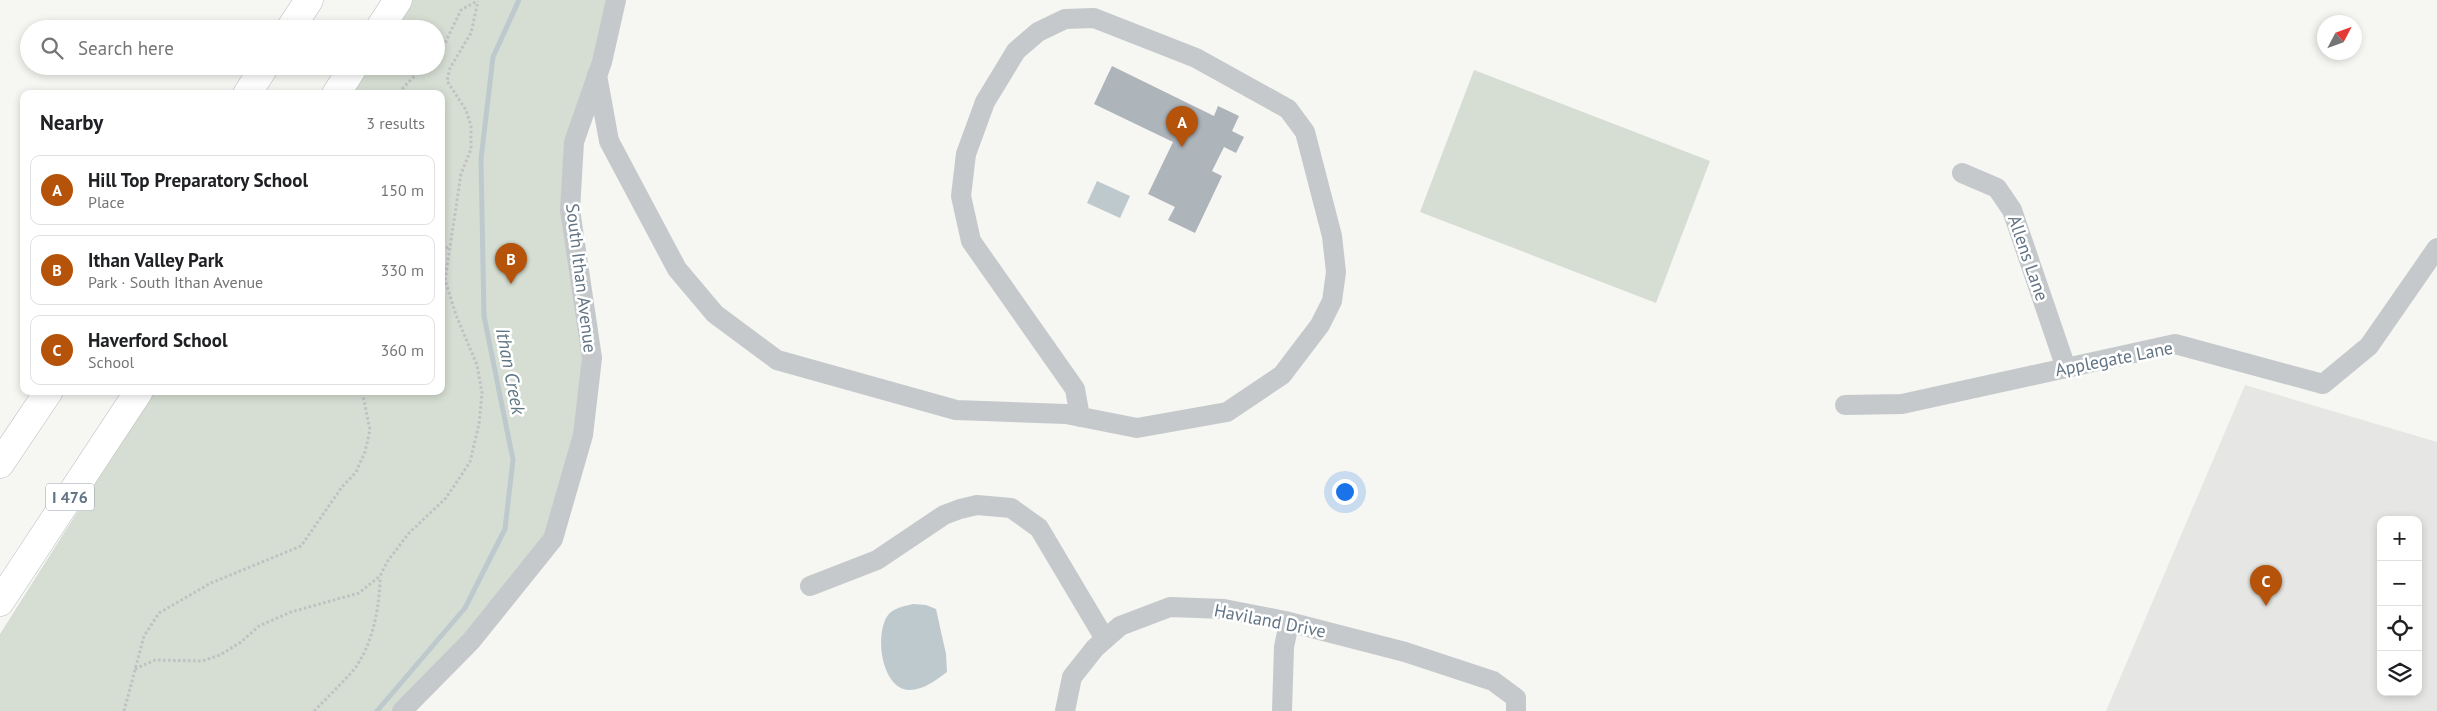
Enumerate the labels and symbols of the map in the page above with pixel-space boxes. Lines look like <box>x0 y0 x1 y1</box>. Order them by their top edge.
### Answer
north arrow <box>2317 15 2362 60</box>
pin: A <box>1166 106 1198 147</box>
street label: South Ithan Avenue <box>561 202 602 354</box>
street label: Allens Lane <box>2003 212 2054 304</box>
pin: B <box>495 243 527 284</box>
water label: Ithan Creek <box>491 326 531 418</box>
street label: Applegate Lane <box>2053 336 2175 381</box>
your location <box>1332 479 1358 505</box>
road number: I 476 <box>46 484 94 511</box>
pin: C <box>2250 565 2282 606</box>
street label: Haviland Drive <box>1212 598 1328 643</box>

